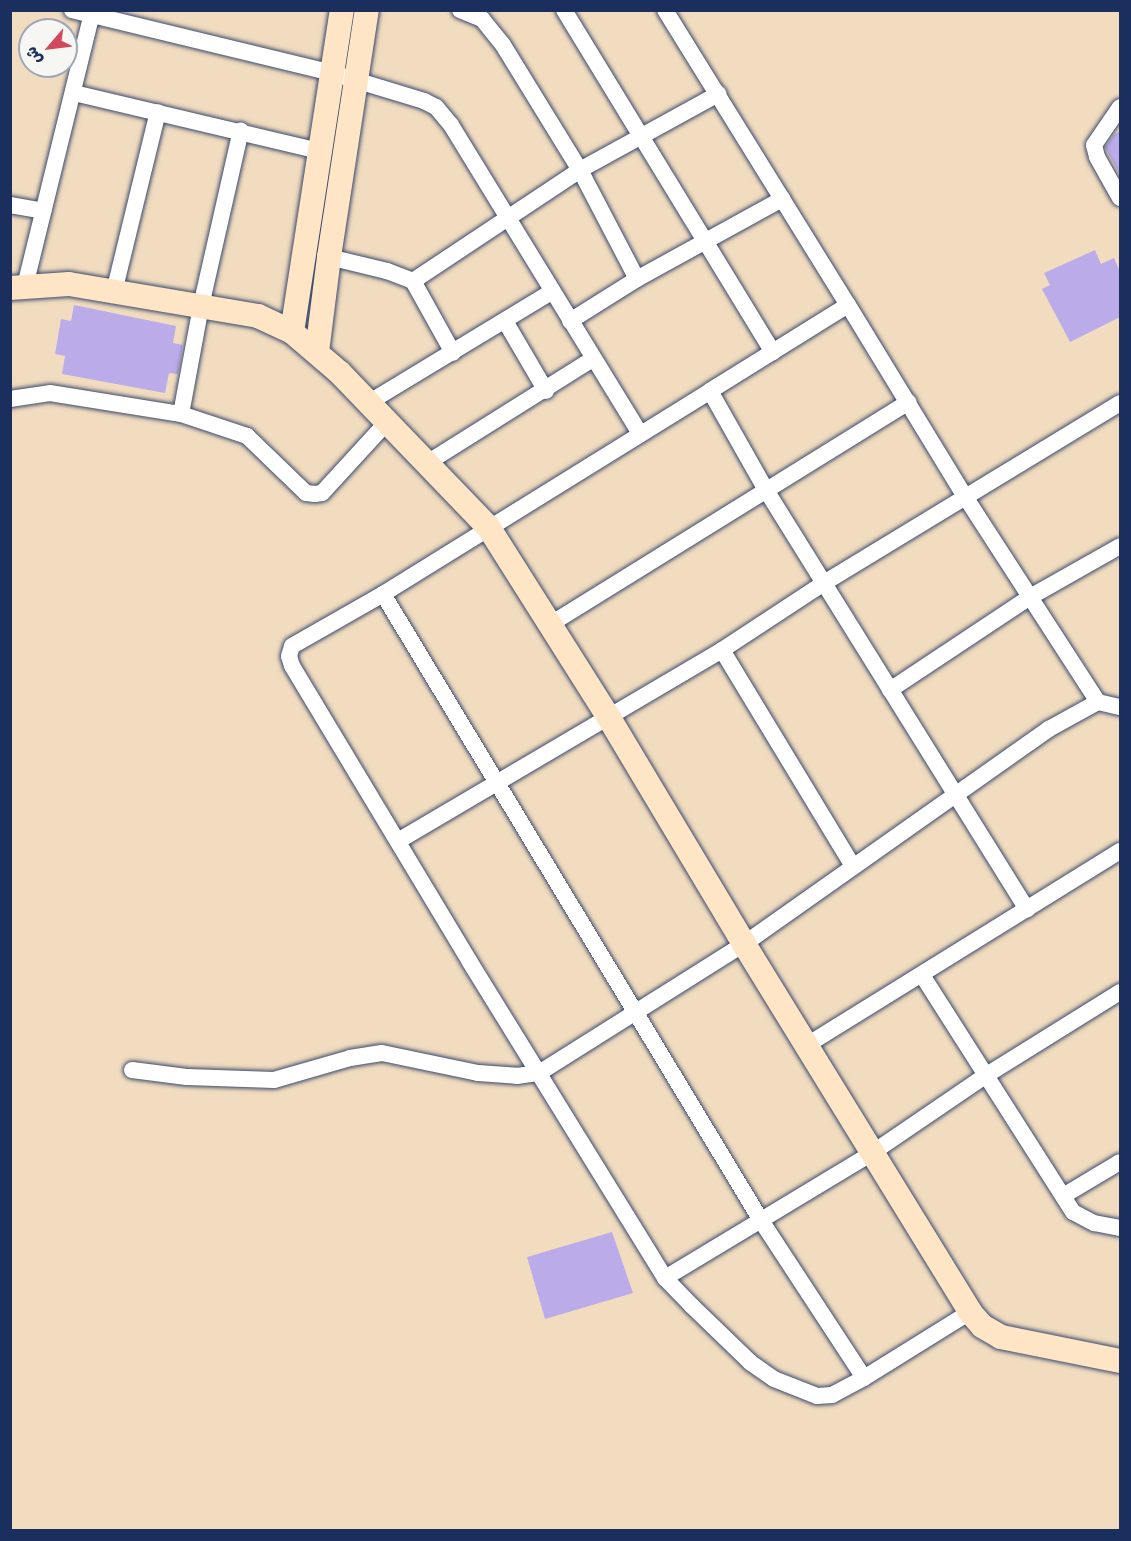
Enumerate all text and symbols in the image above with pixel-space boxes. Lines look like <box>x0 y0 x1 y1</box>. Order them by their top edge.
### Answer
north arrow <box>18 18 78 78</box>
text: ش <box>21 43 47 68</box>

